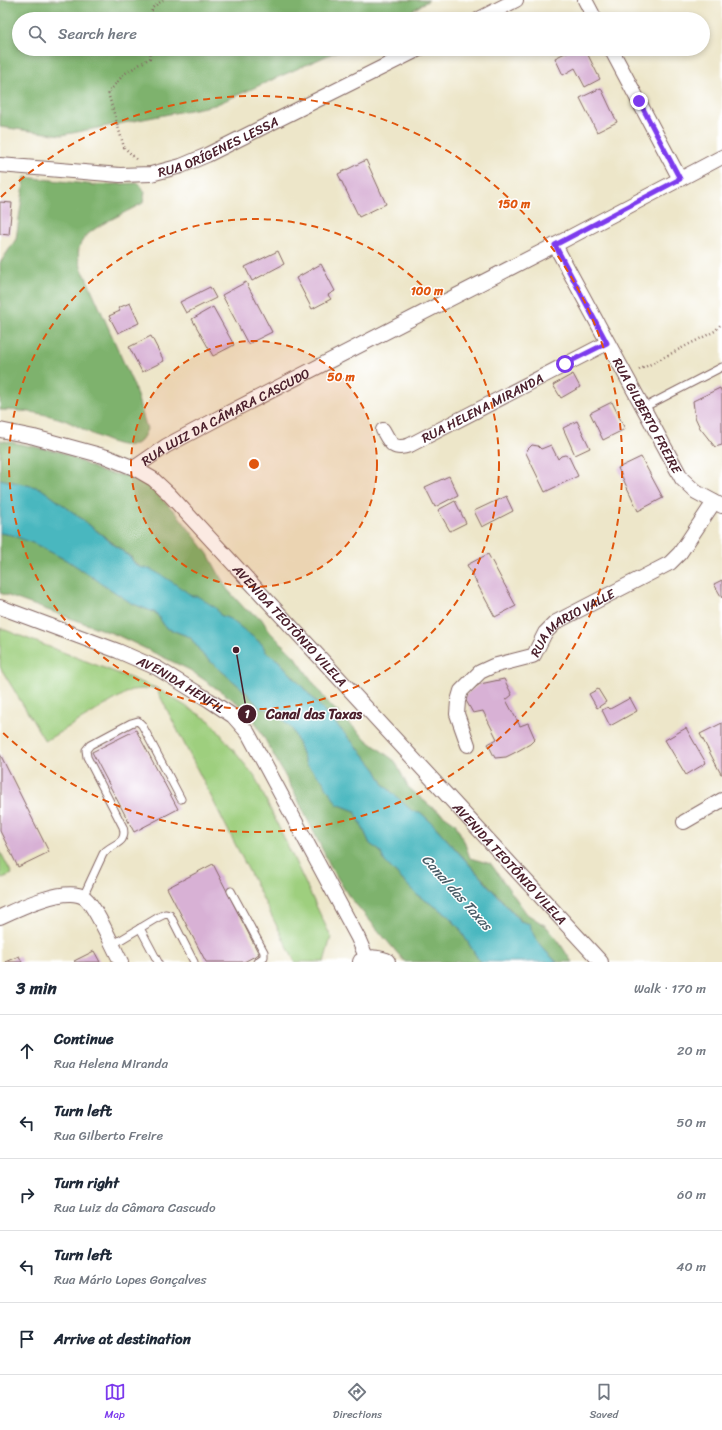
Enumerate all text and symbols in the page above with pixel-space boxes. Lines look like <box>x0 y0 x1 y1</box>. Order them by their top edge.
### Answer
search box <box>12 12 710 56</box>
text: Search here <box>58 21 137 47</box>
icon: search <box>26 23 48 45</box>
route end <box>630 92 648 110</box>
street label: RUA ORÍGENES LESSA <box>155 110 283 184</box>
text: 150 m <box>498 193 531 215</box>
text: 100 m <box>411 280 444 302</box>
street label: RUA GILBERTO FREIRE <box>606 353 688 479</box>
route start <box>556 355 574 373</box>
street label: RUA LUIZ DA CÂMARA CASCUDO <box>136 362 314 472</box>
text: 50 m <box>327 366 355 388</box>
street label: RUA HELENA MIRANDA <box>417 367 548 449</box>
centre of rings <box>247 457 261 471</box>
street label: AVENIDA TEOTÔNIO VILELA <box>226 558 352 692</box>
street label: RUA MARIO VALLE <box>524 582 620 661</box>
street label: AVENIDA HENFIL <box>132 649 229 719</box>
callout: Canal das Taxas <box>237 701 370 727</box>
text: Canal das Taxas <box>265 702 362 727</box>
text: 1 <box>244 703 250 725</box>
street label: AVENIDA TEOTÔNIO VILELA <box>446 796 572 930</box>
water label: Canal das Taxas <box>415 848 500 938</box>
text: 3 min <box>16 973 57 1003</box>
text: Walk · 170 m <box>634 977 706 1000</box>
text: Continue <box>54 1026 114 1052</box>
text: 20 m <box>677 1039 706 1062</box>
icon: ahead <box>16 1040 38 1062</box>
text: Rua Helena Miranda <box>54 1052 168 1075</box>
text: Turn left <box>54 1098 112 1124</box>
text: 50 m <box>676 1111 706 1134</box>
icon: left <box>16 1112 38 1134</box>
text: Rua Gilberto Freire <box>54 1124 163 1147</box>
text: Turn right <box>54 1170 119 1196</box>
text: 60 m <box>677 1183 706 1206</box>
icon: right <box>16 1184 38 1206</box>
text: Rua Luiz da Câmara Cascudo <box>54 1196 216 1219</box>
text: Turn left <box>54 1242 112 1268</box>
text: 40 m <box>676 1255 706 1278</box>
icon: left <box>16 1256 38 1278</box>
text: Rua Mário Lopes Gonçalves <box>54 1268 206 1291</box>
text: Arrive at destination <box>54 1326 191 1352</box>
icon: arrive <box>16 1328 38 1350</box>
tab: Map <box>104 1381 126 1424</box>
tab: Directions <box>333 1381 382 1424</box>
tab: Saved <box>589 1381 618 1424</box>

